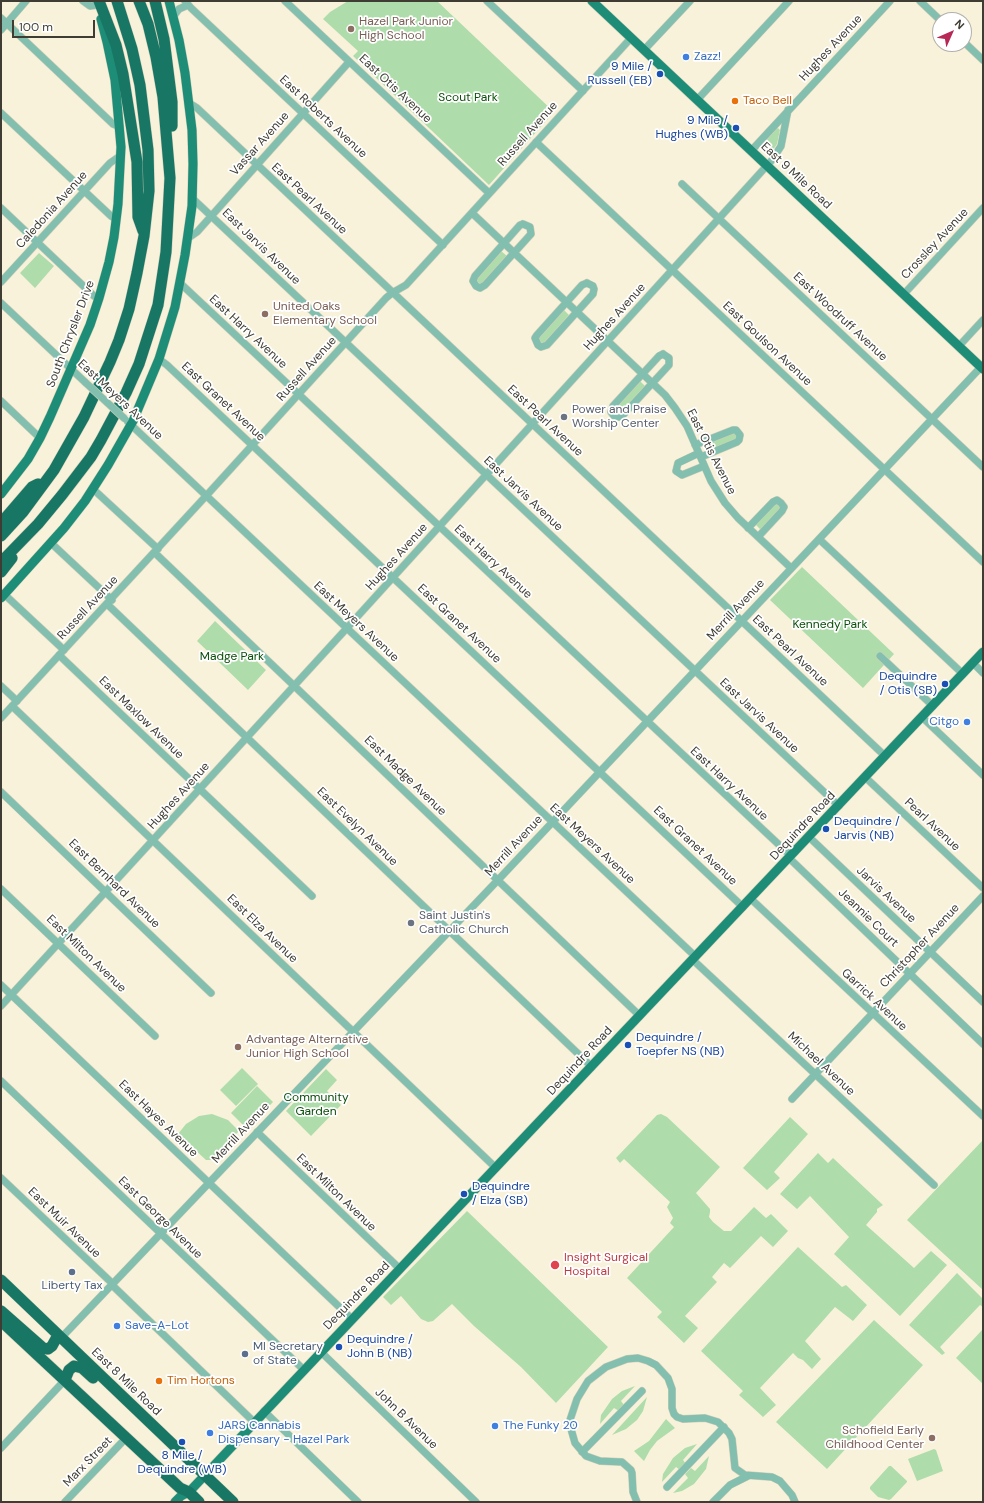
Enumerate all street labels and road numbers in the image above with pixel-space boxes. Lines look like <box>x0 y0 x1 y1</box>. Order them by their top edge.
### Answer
street label: Hughes Avenue <box>797 12 865 84</box>
street label: East Otis Avenue <box>356 52 434 126</box>
street label: East Roberts Avenue <box>276 73 370 161</box>
street label: Russell Avenue <box>495 99 561 169</box>
street label: Vassar Avenue <box>228 109 292 179</box>
street label: East 9 Mile Road <box>758 140 834 212</box>
street label: East Pearl Avenue <box>268 160 350 238</box>
street label: Caledonia Avenue <box>13 168 91 252</box>
street label: Crossley Avenue <box>898 205 972 283</box>
street label: East Jarvis Avenue <box>219 206 303 288</box>
street label: East Woodruff Avenue <box>790 270 890 364</box>
street label: South Chrysler Drive <box>44 278 98 390</box>
street label: Hughes Avenue <box>581 280 649 354</box>
street label: East Harry Avenue <box>206 292 290 372</box>
street label: East Goulson Avenue <box>719 299 815 389</box>
street label: Russell Avenue <box>274 334 340 404</box>
street label: East Meyers Avenue <box>75 357 165 443</box>
street label: East Granet Avenue <box>178 359 268 445</box>
street label: East Pearl Avenue <box>504 382 586 460</box>
street label: East Otis Avenue <box>683 407 739 497</box>
street label: East Jarvis Avenue <box>480 454 566 534</box>
street label: Hughes Avenue <box>363 520 431 594</box>
street label: East Harry Avenue <box>451 522 535 602</box>
street label: Russell Avenue <box>55 573 121 643</box>
street label: Merrill Avenue <box>704 577 768 643</box>
street label: East Meyers Avenue <box>311 579 401 665</box>
street label: East Granet Avenue <box>414 581 504 667</box>
street label: East Pearl Avenue <box>749 612 831 690</box>
street label: East Maxlow Avenue <box>96 674 186 762</box>
street label: East Jarvis Avenue <box>716 676 802 756</box>
street label: East Madge Avenue <box>361 733 449 819</box>
street label: East Harry Avenue <box>687 744 771 824</box>
street label: Hughes Avenue <box>145 759 213 833</box>
street label: East Evelyn Avenue <box>314 785 400 869</box>
street label: Dequindre Road <box>767 789 839 863</box>
street label: Pearl Avenue <box>901 796 963 854</box>
street label: East Meyers Avenue <box>547 801 637 887</box>
street label: East Granet Avenue <box>650 803 740 889</box>
street label: Merrill Avenue <box>482 813 546 879</box>
street label: East Bernhard Avenue <box>65 837 163 931</box>
street label: Jarvis Avenue <box>853 864 919 926</box>
street label: Jeannie Court <box>835 886 901 950</box>
street label: East Elza Avenue <box>224 892 300 966</box>
street label: Christopher Avenue <box>877 901 963 991</box>
street label: East Milton Avenue <box>43 912 129 996</box>
street label: Garrick Avenue <box>838 966 910 1034</box>
street label: Dequindre Road <box>544 1024 616 1098</box>
street label: Michael Avenue <box>784 1029 858 1099</box>
street label: East Hayes Avenue <box>115 1078 201 1160</box>
street label: Merrill Avenue <box>209 1100 273 1166</box>
street label: East Milton Avenue <box>293 1151 379 1235</box>
street label: East George Avenue <box>115 1174 205 1262</box>
street label: East Muir Avenue <box>25 1185 103 1261</box>
street label: Dequindre Road <box>321 1259 393 1333</box>
street label: East 8 Mile Road <box>88 1345 164 1419</box>
street label: John B Avenue <box>372 1386 440 1452</box>
street label: Marx Street <box>61 1434 115 1490</box>

